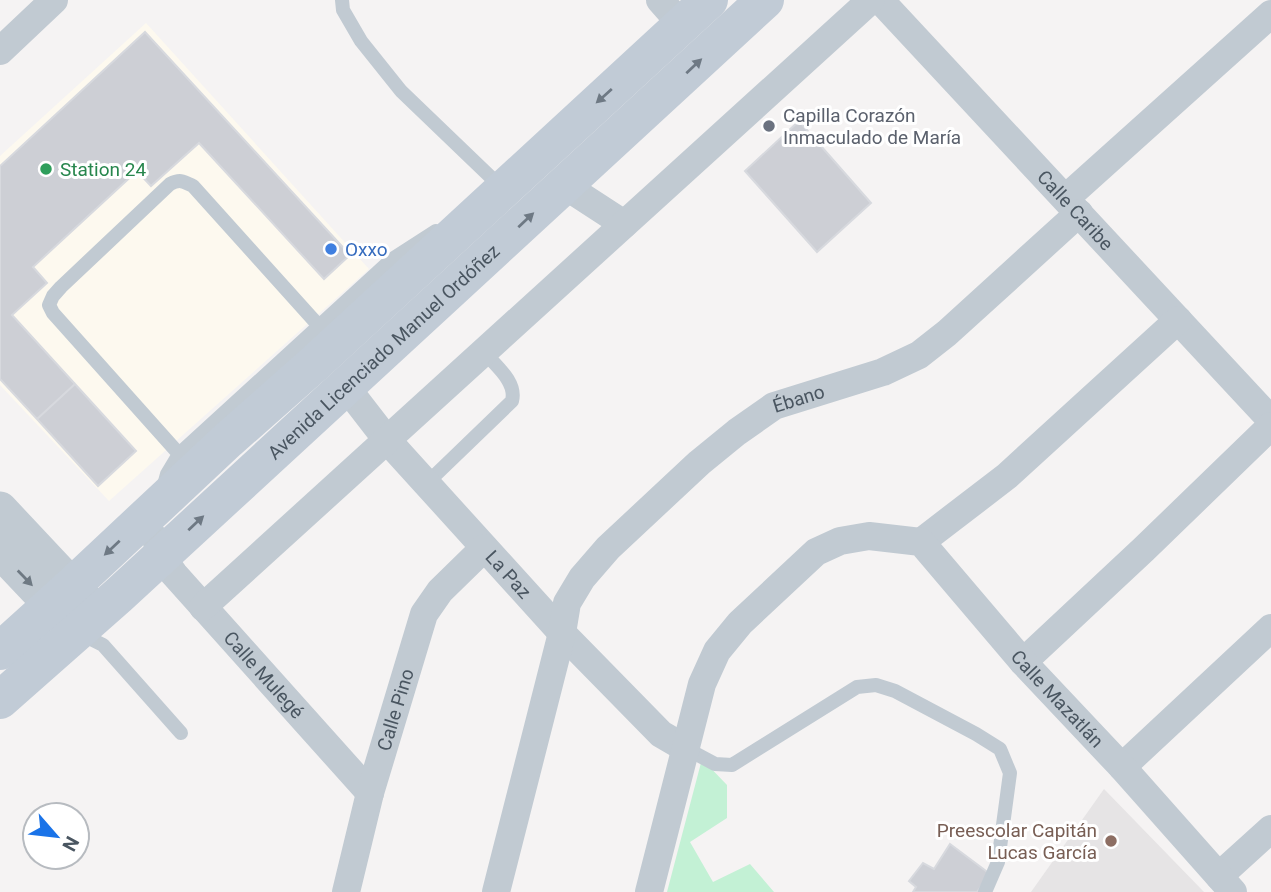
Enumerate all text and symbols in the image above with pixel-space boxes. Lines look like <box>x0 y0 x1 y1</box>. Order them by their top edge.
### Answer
one-way arrow <box>685 58 703 74</box>
one-way arrow <box>595 88 613 104</box>
place label: Capilla Corazón Inmaculado de María <box>783 104 961 149</box>
marker: Capilla Corazón Inmaculado de María <box>761 118 777 134</box>
place label: Station 24 <box>60 158 146 181</box>
marker: Station 24 <box>38 161 54 177</box>
street label: Calle Caribe <box>1033 165 1118 255</box>
one-way arrow <box>517 212 535 228</box>
place label: Oxxo <box>345 238 388 261</box>
street label: Avenida Licenciado Manuel Ordóñez <box>263 239 504 464</box>
marker: Oxxo <box>323 241 339 257</box>
street label: Ébano <box>770 379 827 417</box>
one-way arrow <box>187 515 205 531</box>
one-way arrow <box>104 540 121 556</box>
street label: La Paz <box>481 545 536 603</box>
one-way arrow <box>17 569 33 586</box>
street label: Calle Mulegé <box>219 626 309 723</box>
street label: Calle Mazatlán <box>1006 645 1109 752</box>
street label: Calle Pino <box>372 666 418 753</box>
north arrow <box>21 801 91 871</box>
place label: Preescolar Capitán Lucas García <box>937 819 1097 864</box>
text: N <box>57 832 84 855</box>
marker: Preescolar Capitán Lucas García <box>1103 833 1119 849</box>

